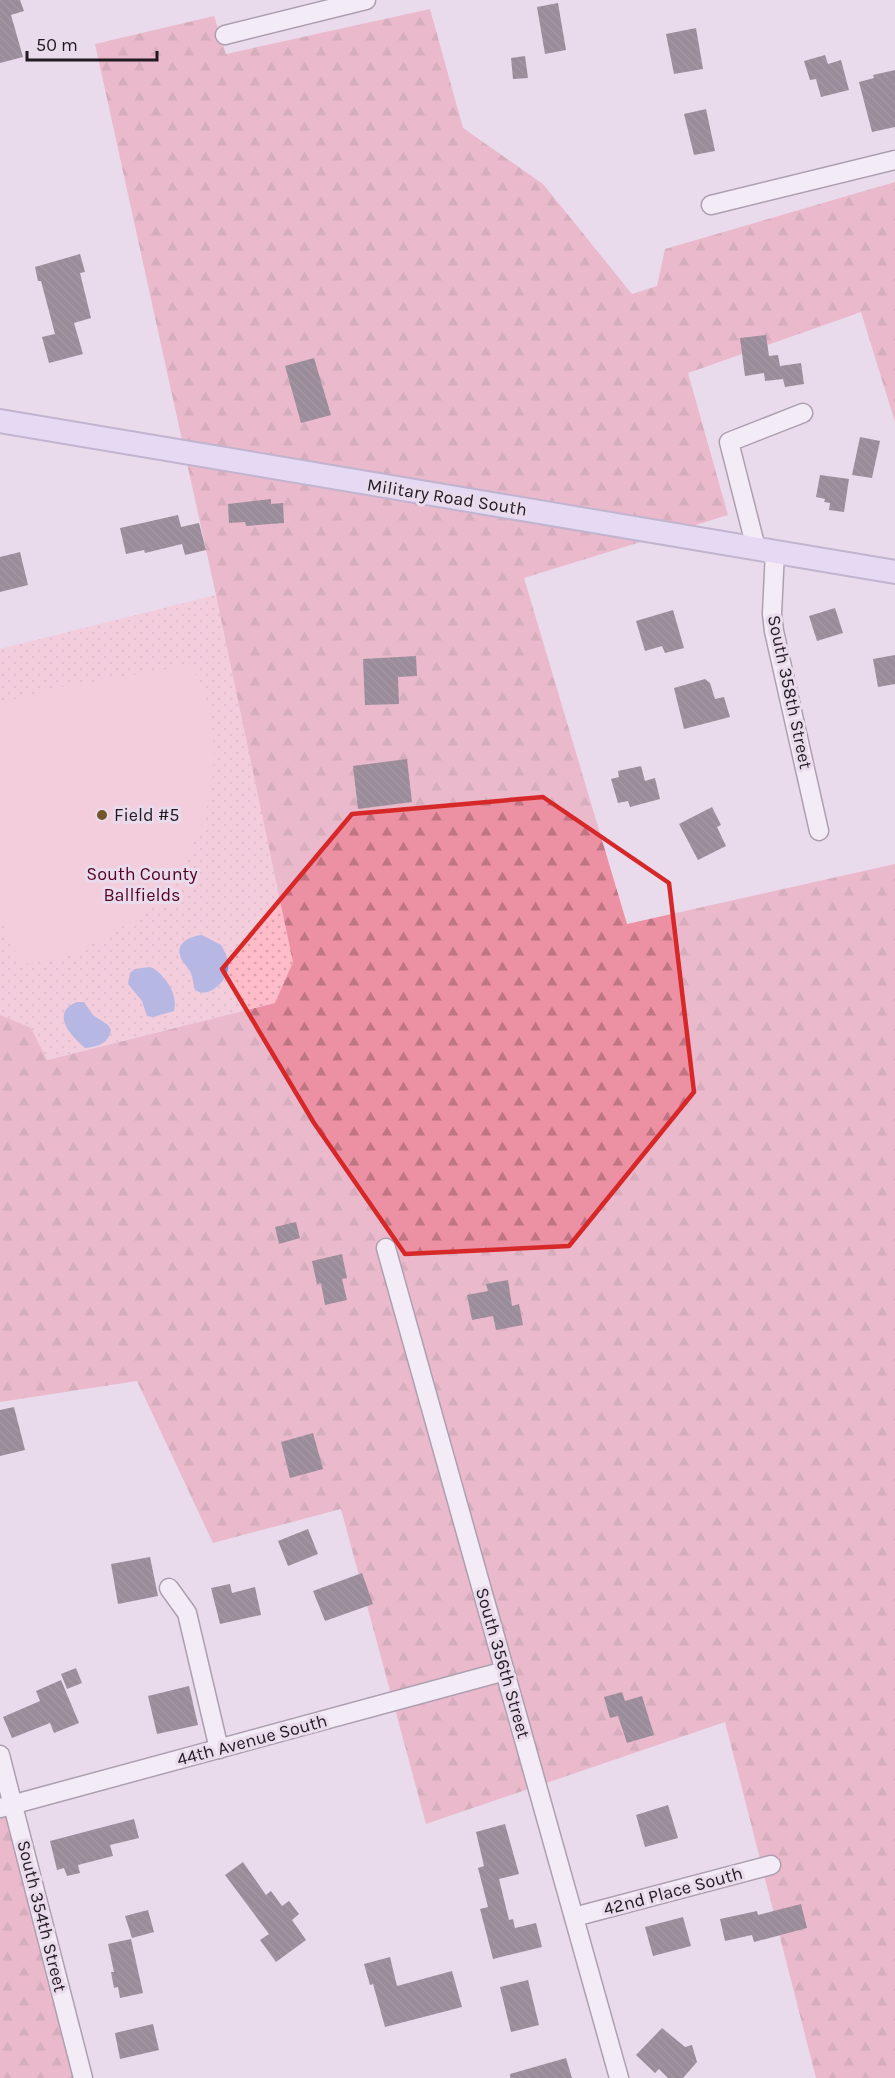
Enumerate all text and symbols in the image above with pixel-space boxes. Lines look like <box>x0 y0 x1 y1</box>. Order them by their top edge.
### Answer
scale bar <box>27 24 158 62</box>
text: 50 m <box>36 34 78 56</box>
street label: Military Road South <box>365 473 529 521</box>
street label: South 358th Street <box>763 613 817 771</box>
place label: Field #5 <box>114 804 179 826</box>
marker: Field #5 <box>95 808 109 822</box>
park label: South County Ballfields <box>86 863 198 906</box>
street label: South 356th Street <box>471 1585 535 1741</box>
street label: 44th Avenue South <box>174 1709 330 1771</box>
street label: South 354th Street <box>12 1838 72 1994</box>
street label: 42nd Place South <box>601 1862 745 1920</box>

